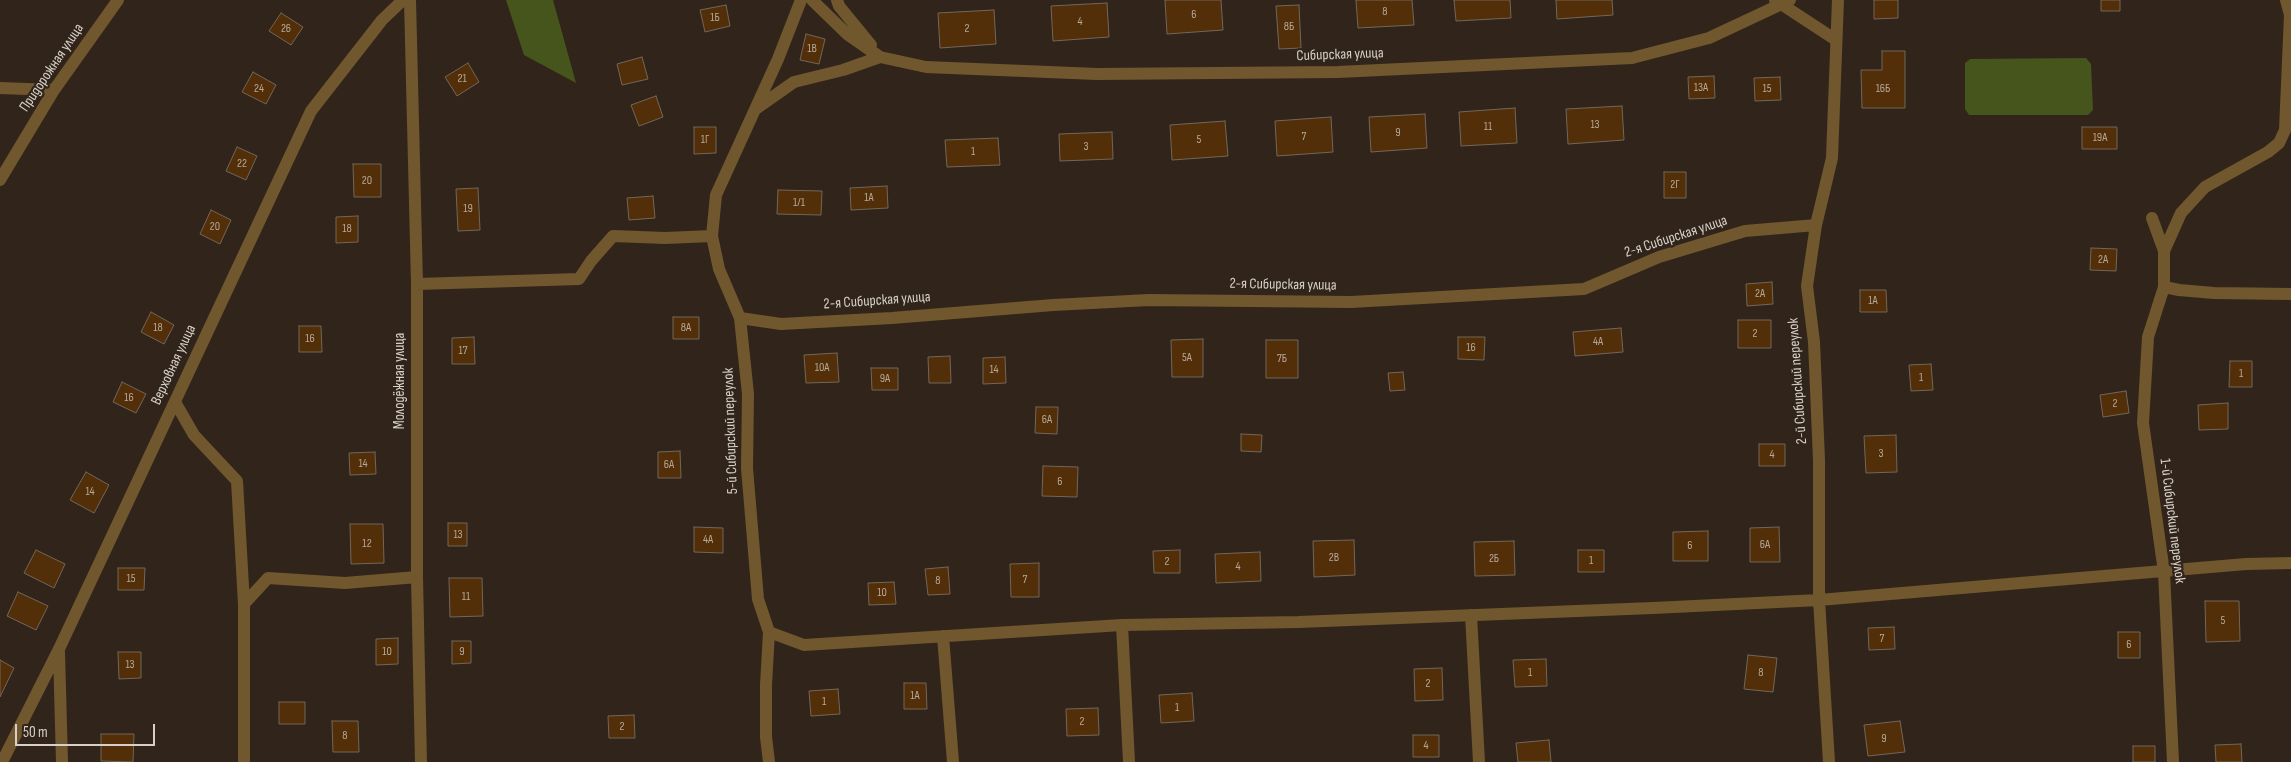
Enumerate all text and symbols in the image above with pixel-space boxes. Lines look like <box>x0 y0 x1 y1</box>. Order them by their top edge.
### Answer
house number: 8 <box>1382 5 1388 19</box>
house number: 6 <box>1191 8 1197 22</box>
house number: 1Б <box>710 11 720 25</box>
house number: 4 <box>1077 15 1083 29</box>
street label: Придорожная улица <box>16 20 88 116</box>
house number: 8Б <box>1284 20 1294 34</box>
house number: 26 <box>281 22 291 36</box>
house number: 2 <box>965 22 969 36</box>
house number: 1В <box>807 42 817 56</box>
street label: Сибирская улица <box>1296 44 1384 66</box>
house number: 21 <box>457 72 467 86</box>
house number: 13А <box>1694 81 1708 95</box>
house number: 24 <box>254 82 264 96</box>
house number: 15 <box>1762 82 1772 96</box>
house number: 16Б <box>1876 82 1890 96</box>
house number: 13 <box>1590 118 1600 132</box>
house number: 11 <box>1484 120 1492 134</box>
house number: 9 <box>1395 126 1401 140</box>
house number: 7 <box>1302 130 1306 144</box>
house number: 19А <box>2093 131 2107 145</box>
house number: 1Г <box>701 133 709 147</box>
house number: 5 <box>1197 133 1201 147</box>
house number: 3 <box>1083 140 1089 154</box>
house number: 1 <box>971 145 975 159</box>
house number: 22 <box>237 157 247 171</box>
house number: 20 <box>362 174 372 188</box>
house number: 2Г <box>1670 178 1680 192</box>
house number: 1А <box>864 191 874 205</box>
house number: 1/1 <box>793 196 805 210</box>
house number: 19 <box>463 202 473 216</box>
street label: 2-я Сибирская улица <box>1622 212 1730 262</box>
house number: 20 <box>210 220 220 234</box>
house number: 18 <box>342 222 352 236</box>
house number: 2А <box>2098 253 2108 267</box>
street label: 2-я Сибирская улица <box>1229 275 1337 295</box>
house number: 2А <box>1755 287 1765 301</box>
street label: 2-я Сибирская улица <box>823 288 931 314</box>
house number: 1А <box>1868 294 1878 308</box>
street label: 2-й Сибирский переулок <box>1785 317 1811 445</box>
house number: 18 <box>153 321 163 335</box>
house number: 8А <box>681 321 691 335</box>
street label: Верховная улица <box>148 322 200 408</box>
house number: 2 <box>1753 327 1757 341</box>
house number: 16 <box>305 332 315 346</box>
street label: Молодёжная улица <box>391 333 409 429</box>
house number: 4А <box>1593 335 1603 349</box>
house number: 16 <box>1466 341 1476 355</box>
house number: 17 <box>459 344 467 358</box>
house number: 5А <box>1182 351 1192 365</box>
house number: 7Б <box>1277 352 1287 366</box>
house number: 10А <box>815 361 829 375</box>
house number: 14 <box>989 363 999 377</box>
street label: 5-й Сибирский переулок <box>720 367 742 495</box>
house number: 1 <box>2239 367 2243 381</box>
house number: 1 <box>1919 371 1923 385</box>
house number: 9А <box>880 372 890 386</box>
house number: 16 <box>124 391 134 405</box>
house number: 2 <box>2113 397 2117 411</box>
house number: 6А <box>1042 413 1052 427</box>
house number: 3 <box>1878 447 1884 461</box>
house number: 4 <box>1769 448 1775 462</box>
house number: 14 <box>358 457 368 471</box>
street label: 1-й Сибирский переулок <box>2155 457 2189 585</box>
house number: 6А <box>664 458 674 472</box>
house number: 6 <box>1057 475 1063 489</box>
house number: 14 <box>85 485 95 499</box>
house number: 13 <box>453 528 463 542</box>
house number: 4А <box>703 533 713 547</box>
house number: 12 <box>362 537 372 551</box>
house number: 6А <box>1760 538 1770 552</box>
house number: 6 <box>1687 539 1693 553</box>
house number: 2В <box>1329 551 1339 565</box>
house number: 2Б <box>1489 552 1499 566</box>
house number: 1 <box>1589 554 1593 568</box>
house number: 2 <box>1165 555 1169 569</box>
house number: 4 <box>1235 560 1241 574</box>
house number: 15 <box>126 572 136 586</box>
house number: 7 <box>1023 573 1027 587</box>
house number: 8 <box>935 574 941 588</box>
house number: 10 <box>877 586 887 600</box>
house number: 11 <box>462 590 470 604</box>
house number: 5 <box>2221 614 2225 628</box>
house number: 7 <box>1880 632 1884 646</box>
house number: 6 <box>2126 638 2132 652</box>
house number: 10 <box>382 645 392 659</box>
house number: 9 <box>459 645 465 659</box>
house number: 13 <box>125 658 135 672</box>
house number: 1 <box>1528 666 1532 680</box>
house number: 8 <box>1758 666 1764 680</box>
house number: 2 <box>1426 677 1430 691</box>
house number: 1А <box>910 689 920 703</box>
house number: 1 <box>822 695 826 709</box>
house number: 1 <box>1175 701 1179 715</box>
scale bar <box>18 714 158 746</box>
house number: 2 <box>1080 715 1084 729</box>
house number: 2 <box>620 720 624 734</box>
text: 50 m <box>23 723 48 742</box>
house number: 8 <box>342 729 348 743</box>
house number: 9 <box>1881 732 1887 746</box>
house number: 4 <box>1423 739 1429 753</box>

